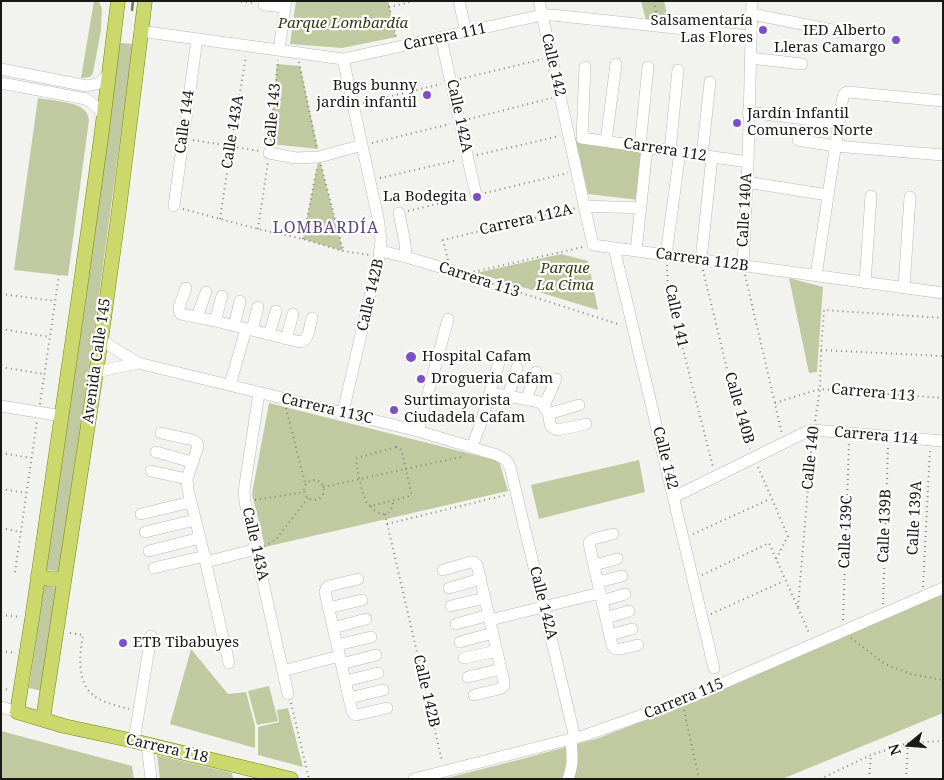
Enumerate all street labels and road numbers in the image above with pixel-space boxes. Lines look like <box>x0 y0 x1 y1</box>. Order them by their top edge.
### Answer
street label: Carrera 111 <box>402 19 488 55</box>
street label: Calle 142 <box>537 32 569 98</box>
street label: Calle 142A <box>442 78 476 154</box>
street label: Calle 143 <box>261 82 285 148</box>
street label: Calle 144 <box>172 89 198 155</box>
street label: Calle 143A <box>218 94 248 170</box>
street label: Carrera 112 <box>622 135 708 165</box>
street label: Calle 140A <box>734 172 756 248</box>
street label: Carrera 112A <box>478 201 574 239</box>
street label: Carrera 112B <box>654 245 750 275</box>
street label: Calle 142B <box>354 257 388 333</box>
street label: Carrera 113 <box>436 258 522 302</box>
street label: Calle 141 <box>661 283 691 349</box>
street label: Avenida Calle 145 <box>79 297 115 425</box>
street label: Calle 140B <box>720 370 758 446</box>
street label: Carrera 113 <box>830 380 916 406</box>
street label: Carrera 113C <box>280 390 374 428</box>
street label: Carrera 114 <box>833 423 919 449</box>
street label: Calle 142 <box>649 425 681 491</box>
street label: Calle 140 <box>799 425 823 491</box>
street label: Calle 139A <box>904 480 926 556</box>
street label: Calle 139B <box>875 489 895 563</box>
street label: Calle 139C <box>836 495 856 569</box>
street label: Calle 143A <box>238 506 272 582</box>
street label: Calle 142A <box>525 565 561 641</box>
street label: Calle 142B <box>409 653 443 729</box>
street label: Carrera 115 <box>642 675 726 723</box>
street label: Carrera 118 <box>124 731 210 767</box>

